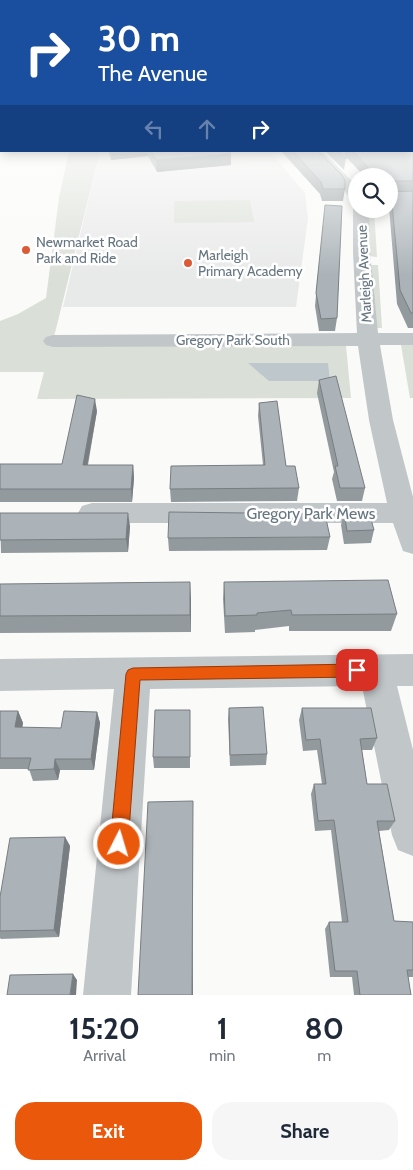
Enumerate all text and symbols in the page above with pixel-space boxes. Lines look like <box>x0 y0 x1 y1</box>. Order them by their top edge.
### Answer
text: 30 m <box>98 17 180 60</box>
icon: right <box>15 20 80 85</box>
text: The Avenue <box>98 60 208 87</box>
icon: left <box>140 115 168 143</box>
icon: ahead <box>193 115 221 143</box>
icon: right <box>246 115 274 143</box>
map controls <box>348 168 398 218</box>
button: search <box>348 168 398 218</box>
street label: Marleigh Avenue <box>352 225 376 323</box>
place label: Newmarket Road Park and Ride <box>36 233 138 267</box>
marker: Newmarket Road Park and Ride <box>20 244 32 256</box>
place label: Marleigh Primary Academy <box>198 246 303 280</box>
marker: Marleigh Primary Academy <box>182 257 194 269</box>
street label: Gregory Park South <box>176 331 290 349</box>
street label: Gregory Park Mews <box>247 504 376 523</box>
pin <box>336 649 378 691</box>
icon: arrive <box>343 656 371 684</box>
position arrow <box>92 817 144 869</box>
text: 15:20 <box>69 1010 140 1047</box>
text: 1 <box>217 1010 228 1047</box>
text: 80 <box>305 1010 344 1047</box>
text: Arrival <box>83 1046 126 1065</box>
text: min <box>209 1046 235 1065</box>
text: m <box>317 1046 331 1065</box>
button: Exit <box>15 1102 202 1160</box>
button: Share <box>212 1102 398 1160</box>

